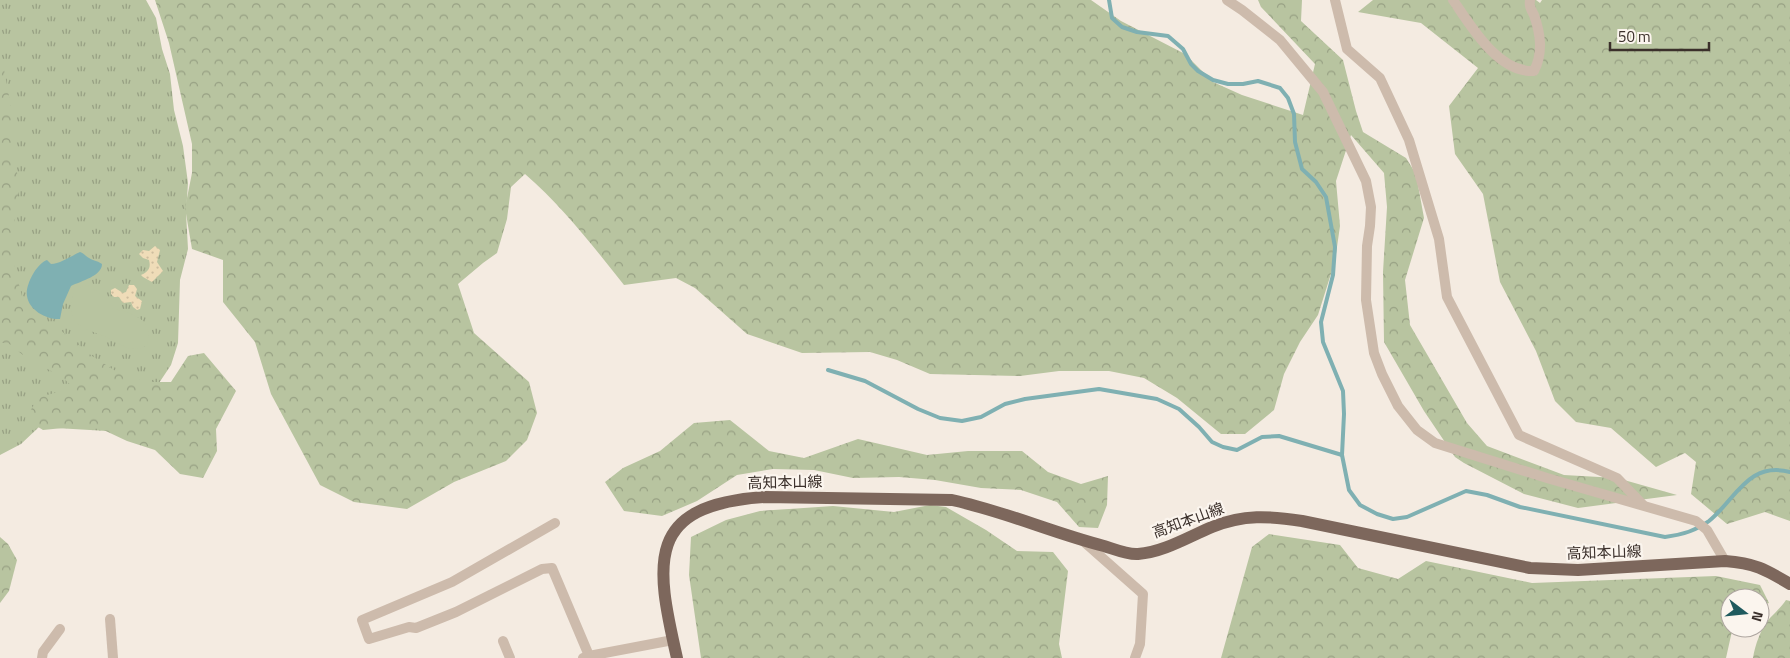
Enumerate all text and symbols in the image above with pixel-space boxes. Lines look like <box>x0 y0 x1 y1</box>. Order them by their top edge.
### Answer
scale bar <box>1610 20 1709 52</box>
text: 50 m <box>1618 25 1651 48</box>
street label: 高知本山線 <box>747 470 823 494</box>
street label: 高知本山線 <box>1149 496 1227 544</box>
street label: 高知本山線 <box>1566 539 1642 565</box>
north arrow <box>1720 588 1770 638</box>
text: N <box>1747 609 1769 624</box>

